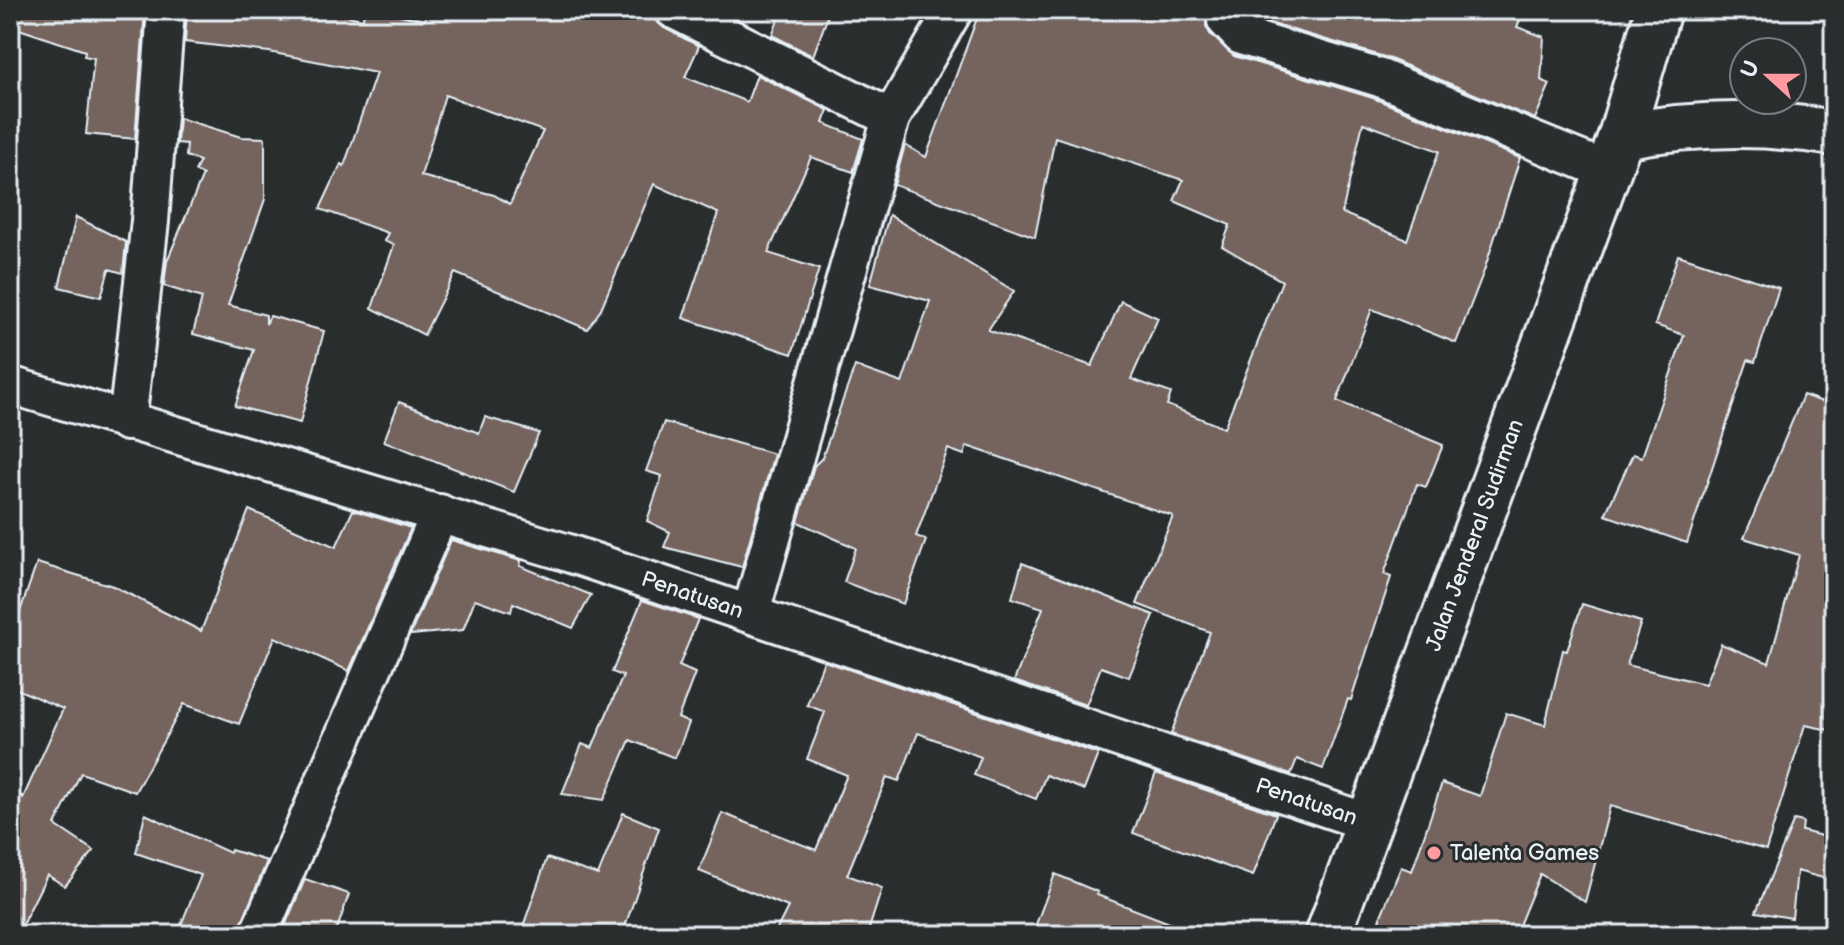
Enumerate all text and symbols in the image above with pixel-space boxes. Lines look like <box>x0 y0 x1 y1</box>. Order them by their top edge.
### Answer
north arrow <box>1728 36 1808 116</box>
text: U <box>1735 57 1766 82</box>
street label: Jalan Jenderal Sudirman <box>1420 415 1529 655</box>
street label: Penatusan <box>638 565 747 625</box>
street label: Penatusan <box>1252 772 1361 831</box>
place label: Talenta Games <box>1450 840 1599 867</box>
marker: Talenta Games <box>1425 844 1443 862</box>

